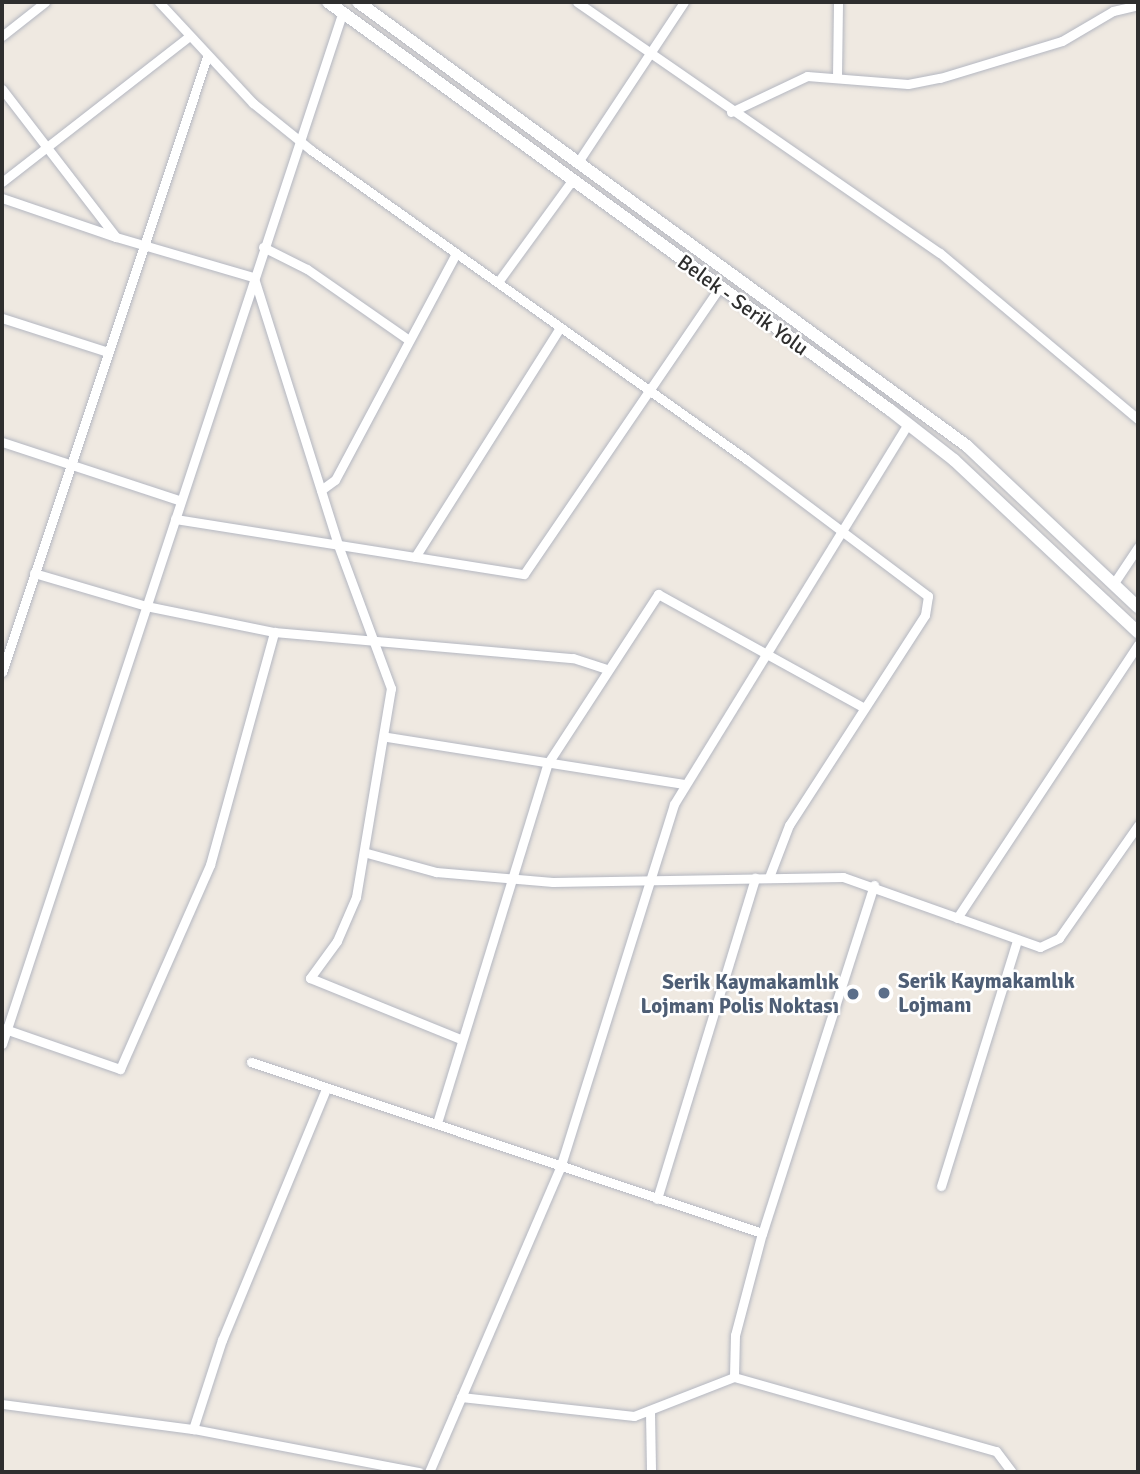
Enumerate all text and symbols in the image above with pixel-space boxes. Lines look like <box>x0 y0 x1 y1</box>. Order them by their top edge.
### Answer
street label: Belek - Serik Yolu <box>673 249 813 361</box>
place label: Serik Kaymakamlık Lojmanı <box>898 968 1075 1018</box>
place label: Serik Kaymakamlık Lojmanı Polis Noktası <box>641 969 839 1019</box>
marker: Serik Kaymakamlık Lojmanı <box>876 985 892 1001</box>
marker: Serik Kaymakamlık Lojmanı Polis Noktası <box>845 986 861 1002</box>

